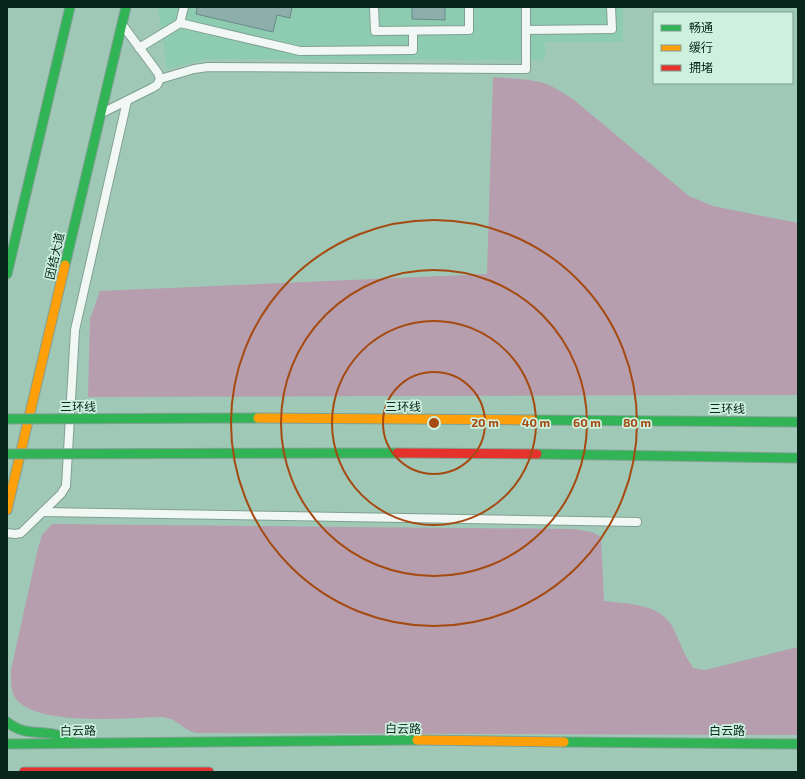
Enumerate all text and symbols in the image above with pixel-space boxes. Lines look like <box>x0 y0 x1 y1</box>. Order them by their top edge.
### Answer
legend <box>653 12 793 84</box>
text: 畅通 <box>689 20 713 34</box>
text: 缓行 <box>689 40 713 54</box>
text: 拥堵 <box>689 60 713 74</box>
street label: 团结大道 <box>42 231 66 281</box>
street label: 三环线 <box>60 399 96 413</box>
street label: 三环线 <box>385 399 421 413</box>
street label: 三环线 <box>709 401 745 415</box>
text: 20 m <box>471 415 499 429</box>
text: 40 m <box>522 415 550 429</box>
text: 60 m <box>573 415 601 429</box>
text: 80 m <box>623 415 651 429</box>
centre of rings <box>427 416 441 430</box>
street label: 白云路 <box>385 721 421 735</box>
street label: 白云路 <box>60 723 96 737</box>
street label: 白云路 <box>709 723 745 737</box>

